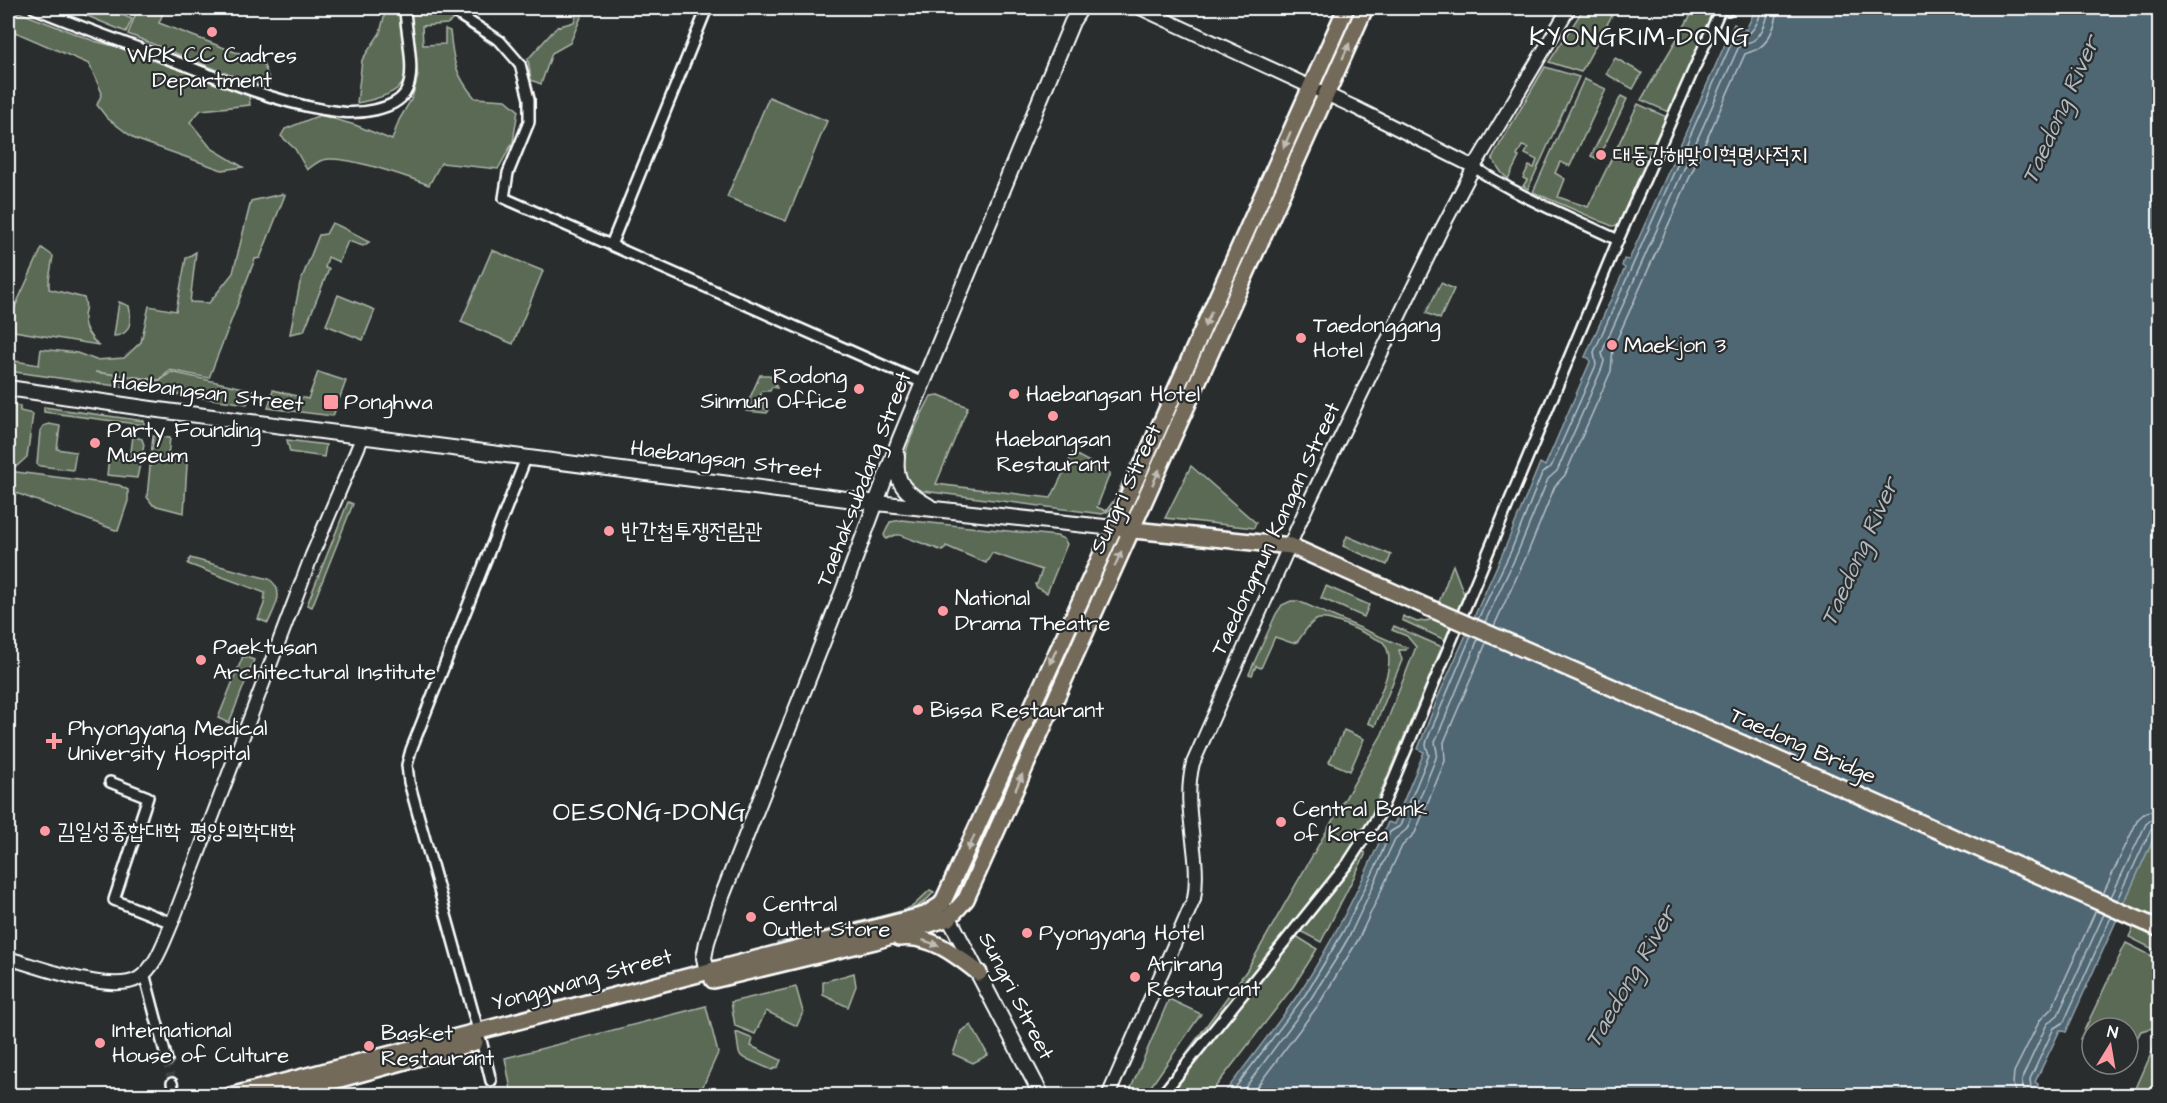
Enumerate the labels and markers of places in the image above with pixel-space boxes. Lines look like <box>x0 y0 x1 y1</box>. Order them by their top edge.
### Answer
marker: WPK CC Cadres Department <box>205 25 219 39</box>
place label: WPK CC Cadres Department <box>127 40 297 96</box>
place label: 대동강해맞이혁명사적지 <box>1613 140 1808 171</box>
marker: 대동강해맞이혁명사적지 <box>1594 148 1608 162</box>
place label: Taedonggang Hotel <box>1313 310 1441 366</box>
place label: Maekjon 3 <box>1624 330 1726 361</box>
marker: Taedonggang Hotel <box>1294 331 1308 345</box>
marker: Maekjon 3 <box>1605 338 1619 352</box>
place label: Rodong Sinmun Office <box>700 361 847 417</box>
place label: Haebangsan Hotel <box>1026 379 1200 411</box>
marker: Rodong Sinmun Office <box>852 382 866 396</box>
place label: Ponghwa <box>344 387 433 419</box>
marker: Haebangsan Hotel <box>1007 387 1021 401</box>
marker: Ponghwa <box>322 393 340 411</box>
marker: Haebangsan Restaurant <box>1046 409 1060 423</box>
place label: Party Founding Museum <box>107 415 261 471</box>
place label: Haebangsan Restaurant <box>995 424 1111 480</box>
marker: Party Founding Museum <box>88 436 102 450</box>
place label: 반간첩투쟁전람관 <box>621 516 763 547</box>
marker: 반간첩투쟁전람관 <box>602 524 616 538</box>
place label: National Drama Theatre <box>955 583 1110 639</box>
marker: National Drama Theatre <box>936 604 950 618</box>
place label: Paektusan Architectural Institute <box>213 632 436 688</box>
marker: Paektusan Architectural Institute <box>194 653 208 667</box>
place label: Bissa Restaurant <box>930 695 1104 726</box>
marker: Bissa Restaurant <box>911 703 925 717</box>
place label: Phyongyang Medical University Hospital <box>68 713 267 770</box>
marker: Phyongyang Medical University Hospital <box>45 732 63 750</box>
place label: Central Bank of Korea <box>1293 794 1428 850</box>
marker: Central Bank of Korea <box>1274 815 1288 829</box>
place label: 김일성종합대학 평양의학대학 <box>57 816 296 847</box>
marker: 김일성종합대학 평양의학대학 <box>38 824 52 838</box>
place label: Central Outlet Store <box>763 889 890 945</box>
marker: Central Outlet Store <box>744 910 758 924</box>
place label: Pyongyang Hotel <box>1039 918 1204 950</box>
marker: Pyongyang Hotel <box>1020 926 1034 940</box>
place label: Arirang Restaurant <box>1147 949 1260 1005</box>
marker: Arirang Restaurant <box>1128 970 1142 984</box>
place label: International House of Culture <box>112 1015 289 1071</box>
place label: Basket Restaurant <box>381 1018 494 1074</box>
marker: International House of Culture <box>93 1036 107 1050</box>
marker: Basket Restaurant <box>362 1039 376 1053</box>

